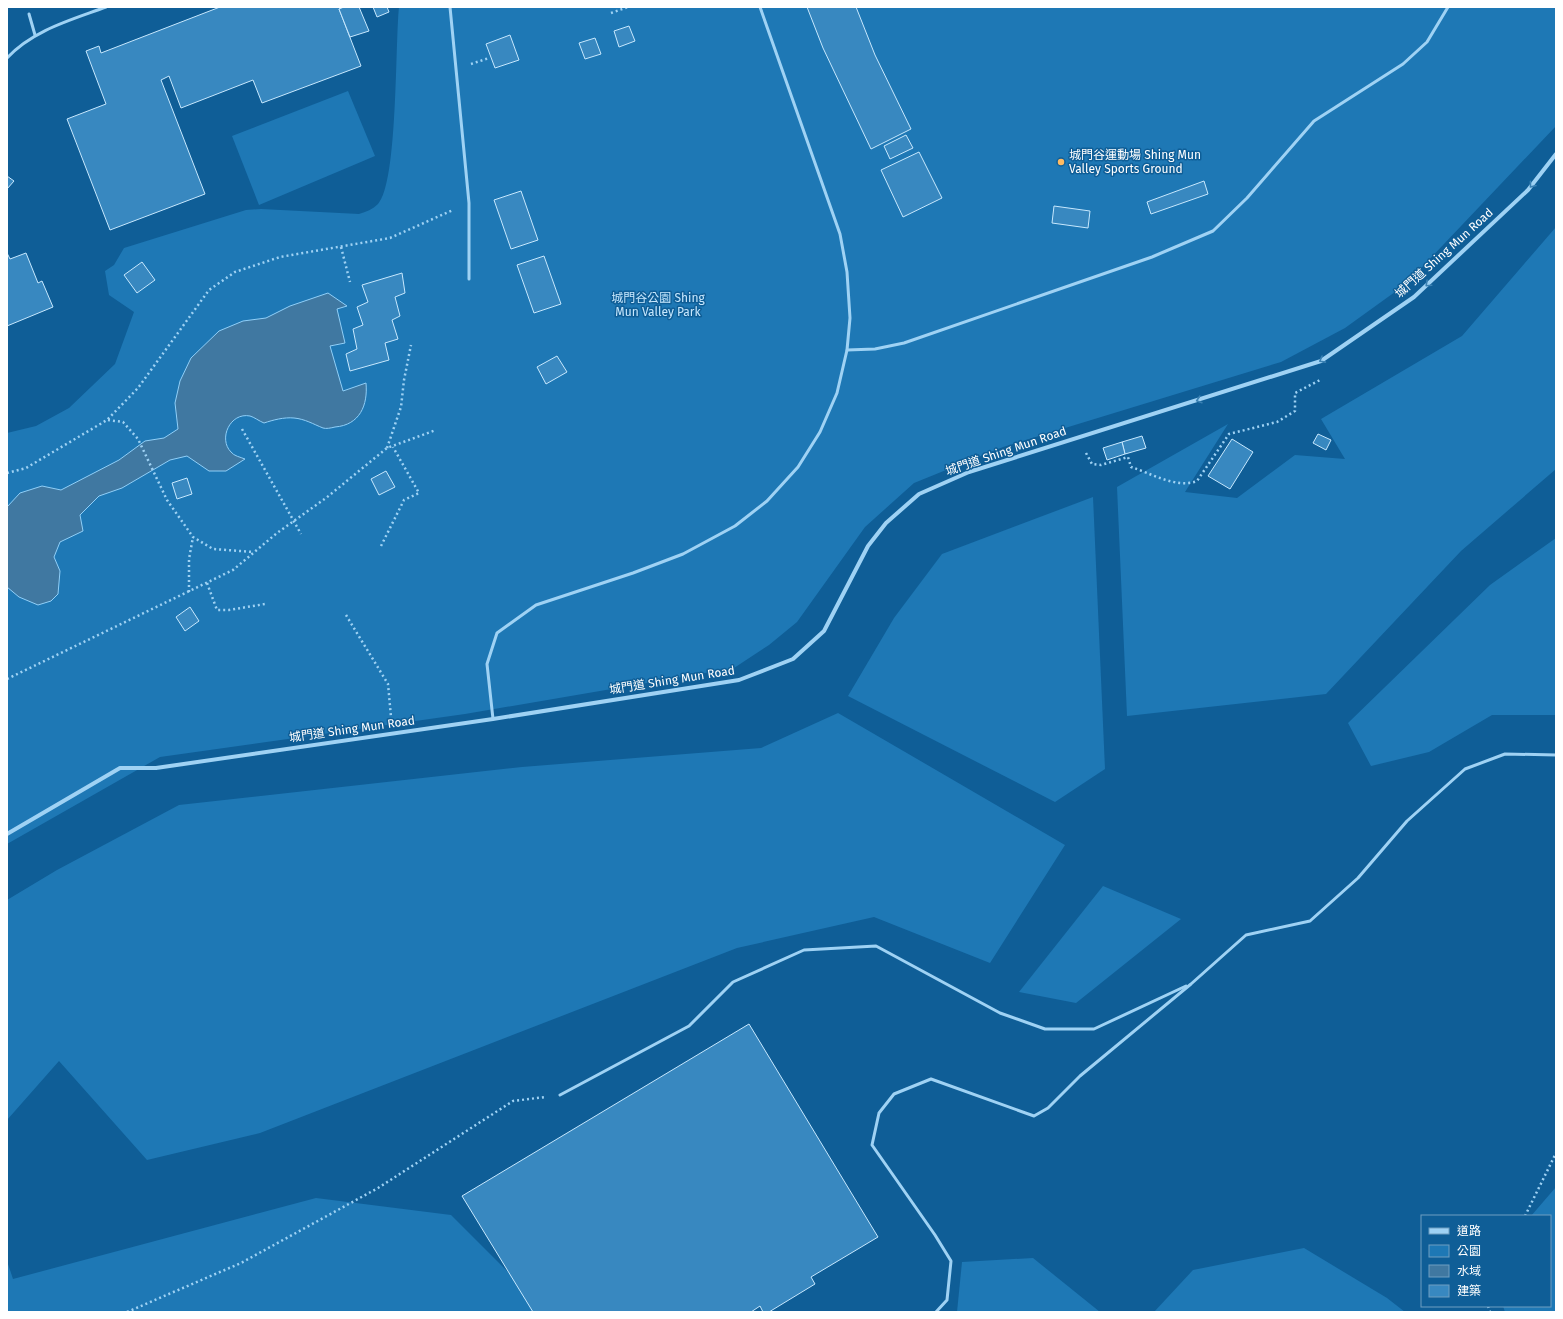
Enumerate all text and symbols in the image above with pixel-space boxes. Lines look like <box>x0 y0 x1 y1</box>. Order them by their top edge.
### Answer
place label: 城門谷運動場 Shing Mun Valley Sports Ground <box>1069 148 1201 176</box>
marker: 城門谷運動場 Shing Mun Valley Sports Ground <box>1056 157 1066 167</box>
one-way arrow <box>1530 180 1537 187</box>
street label: 城門道 Shing Mun Road <box>1392 205 1496 301</box>
one-way arrow <box>1425 279 1432 286</box>
park label: 城門谷公園 Shing Mun Valley Park <box>611 291 705 319</box>
one-way arrow <box>1319 355 1326 362</box>
one-way arrow <box>1196 395 1203 404</box>
street label: 城門道 Shing Mun Road <box>944 424 1068 478</box>
street label: 城門道 Shing Mun Road <box>608 663 736 697</box>
street label: 城門道 Shing Mun Road <box>288 713 416 745</box>
legend <box>1421 1215 1551 1307</box>
text: 道路 <box>1457 1224 1481 1238</box>
text: 公園 <box>1457 1244 1481 1258</box>
text: 水域 <box>1457 1264 1481 1278</box>
text: 建築 <box>1457 1284 1481 1298</box>

